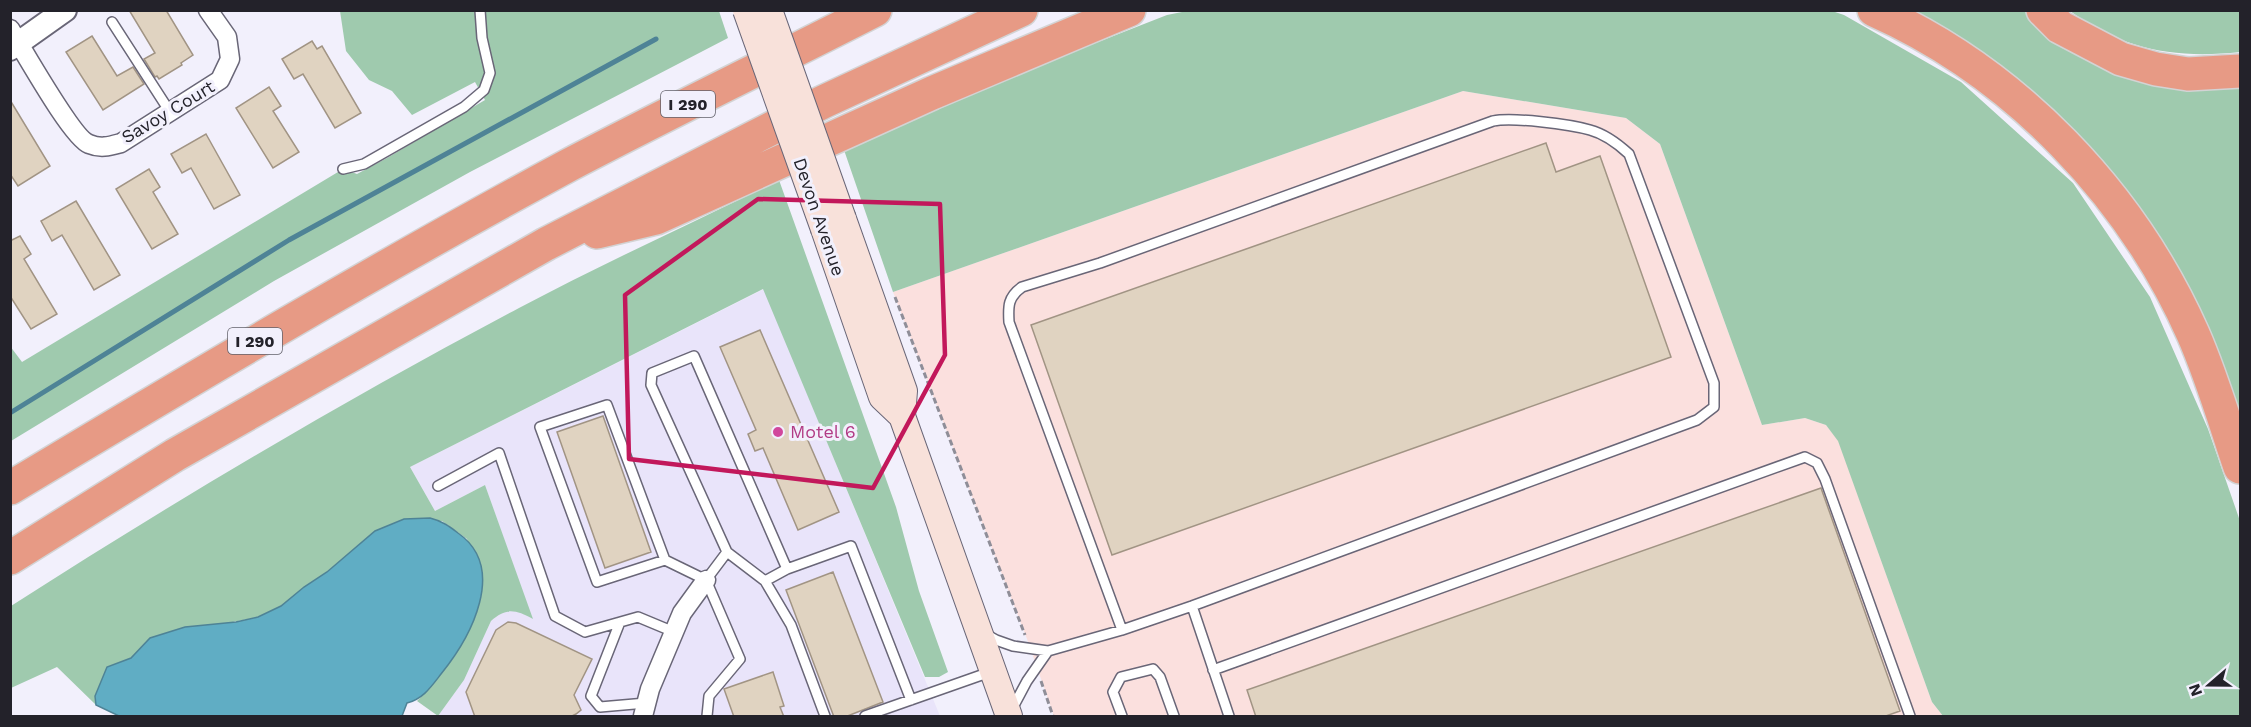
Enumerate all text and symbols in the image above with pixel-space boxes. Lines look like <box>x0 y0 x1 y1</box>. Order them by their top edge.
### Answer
street label: Savoy Court <box>117 75 218 148</box>
road number: I 290 <box>661 91 715 117</box>
street label: Devon Avenue <box>789 155 850 279</box>
road number: I 290 <box>228 328 282 354</box>
place label: Motel 6 <box>790 421 856 442</box>
marker: Motel 6 <box>771 425 785 439</box>
north arrow <box>2179 655 2239 715</box>
text: N <box>2184 681 2206 699</box>

